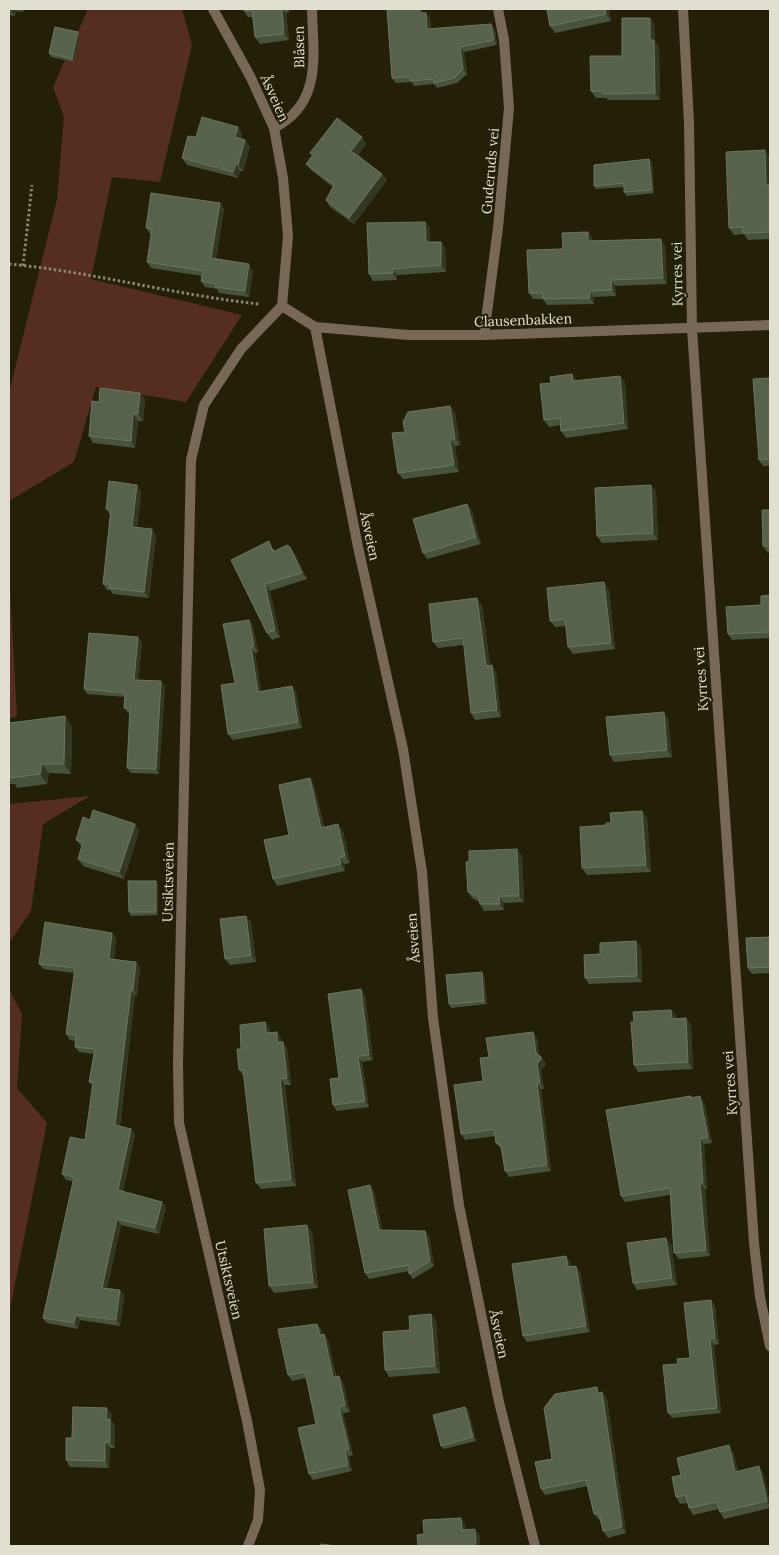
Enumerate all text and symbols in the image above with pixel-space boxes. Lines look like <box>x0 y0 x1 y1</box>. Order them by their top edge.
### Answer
street label: Blåsen <box>290 25 308 68</box>
street label: Åsveien <box>256 71 294 125</box>
street label: Guderuds vei <box>477 127 503 215</box>
street label: Kyrres vei <box>667 241 687 307</box>
street label: Clausenbakken <box>474 309 573 331</box>
street label: Åsveien <box>356 509 384 563</box>
street label: Kyrres vei <box>690 646 712 712</box>
street label: Utsiktsveien <box>158 841 178 922</box>
street label: Åsveien <box>402 912 424 964</box>
street label: Kyrres vei <box>719 1050 741 1116</box>
street label: Utsiktsveien <box>211 1239 247 1322</box>
street label: Åsveien <box>485 1307 513 1361</box>

